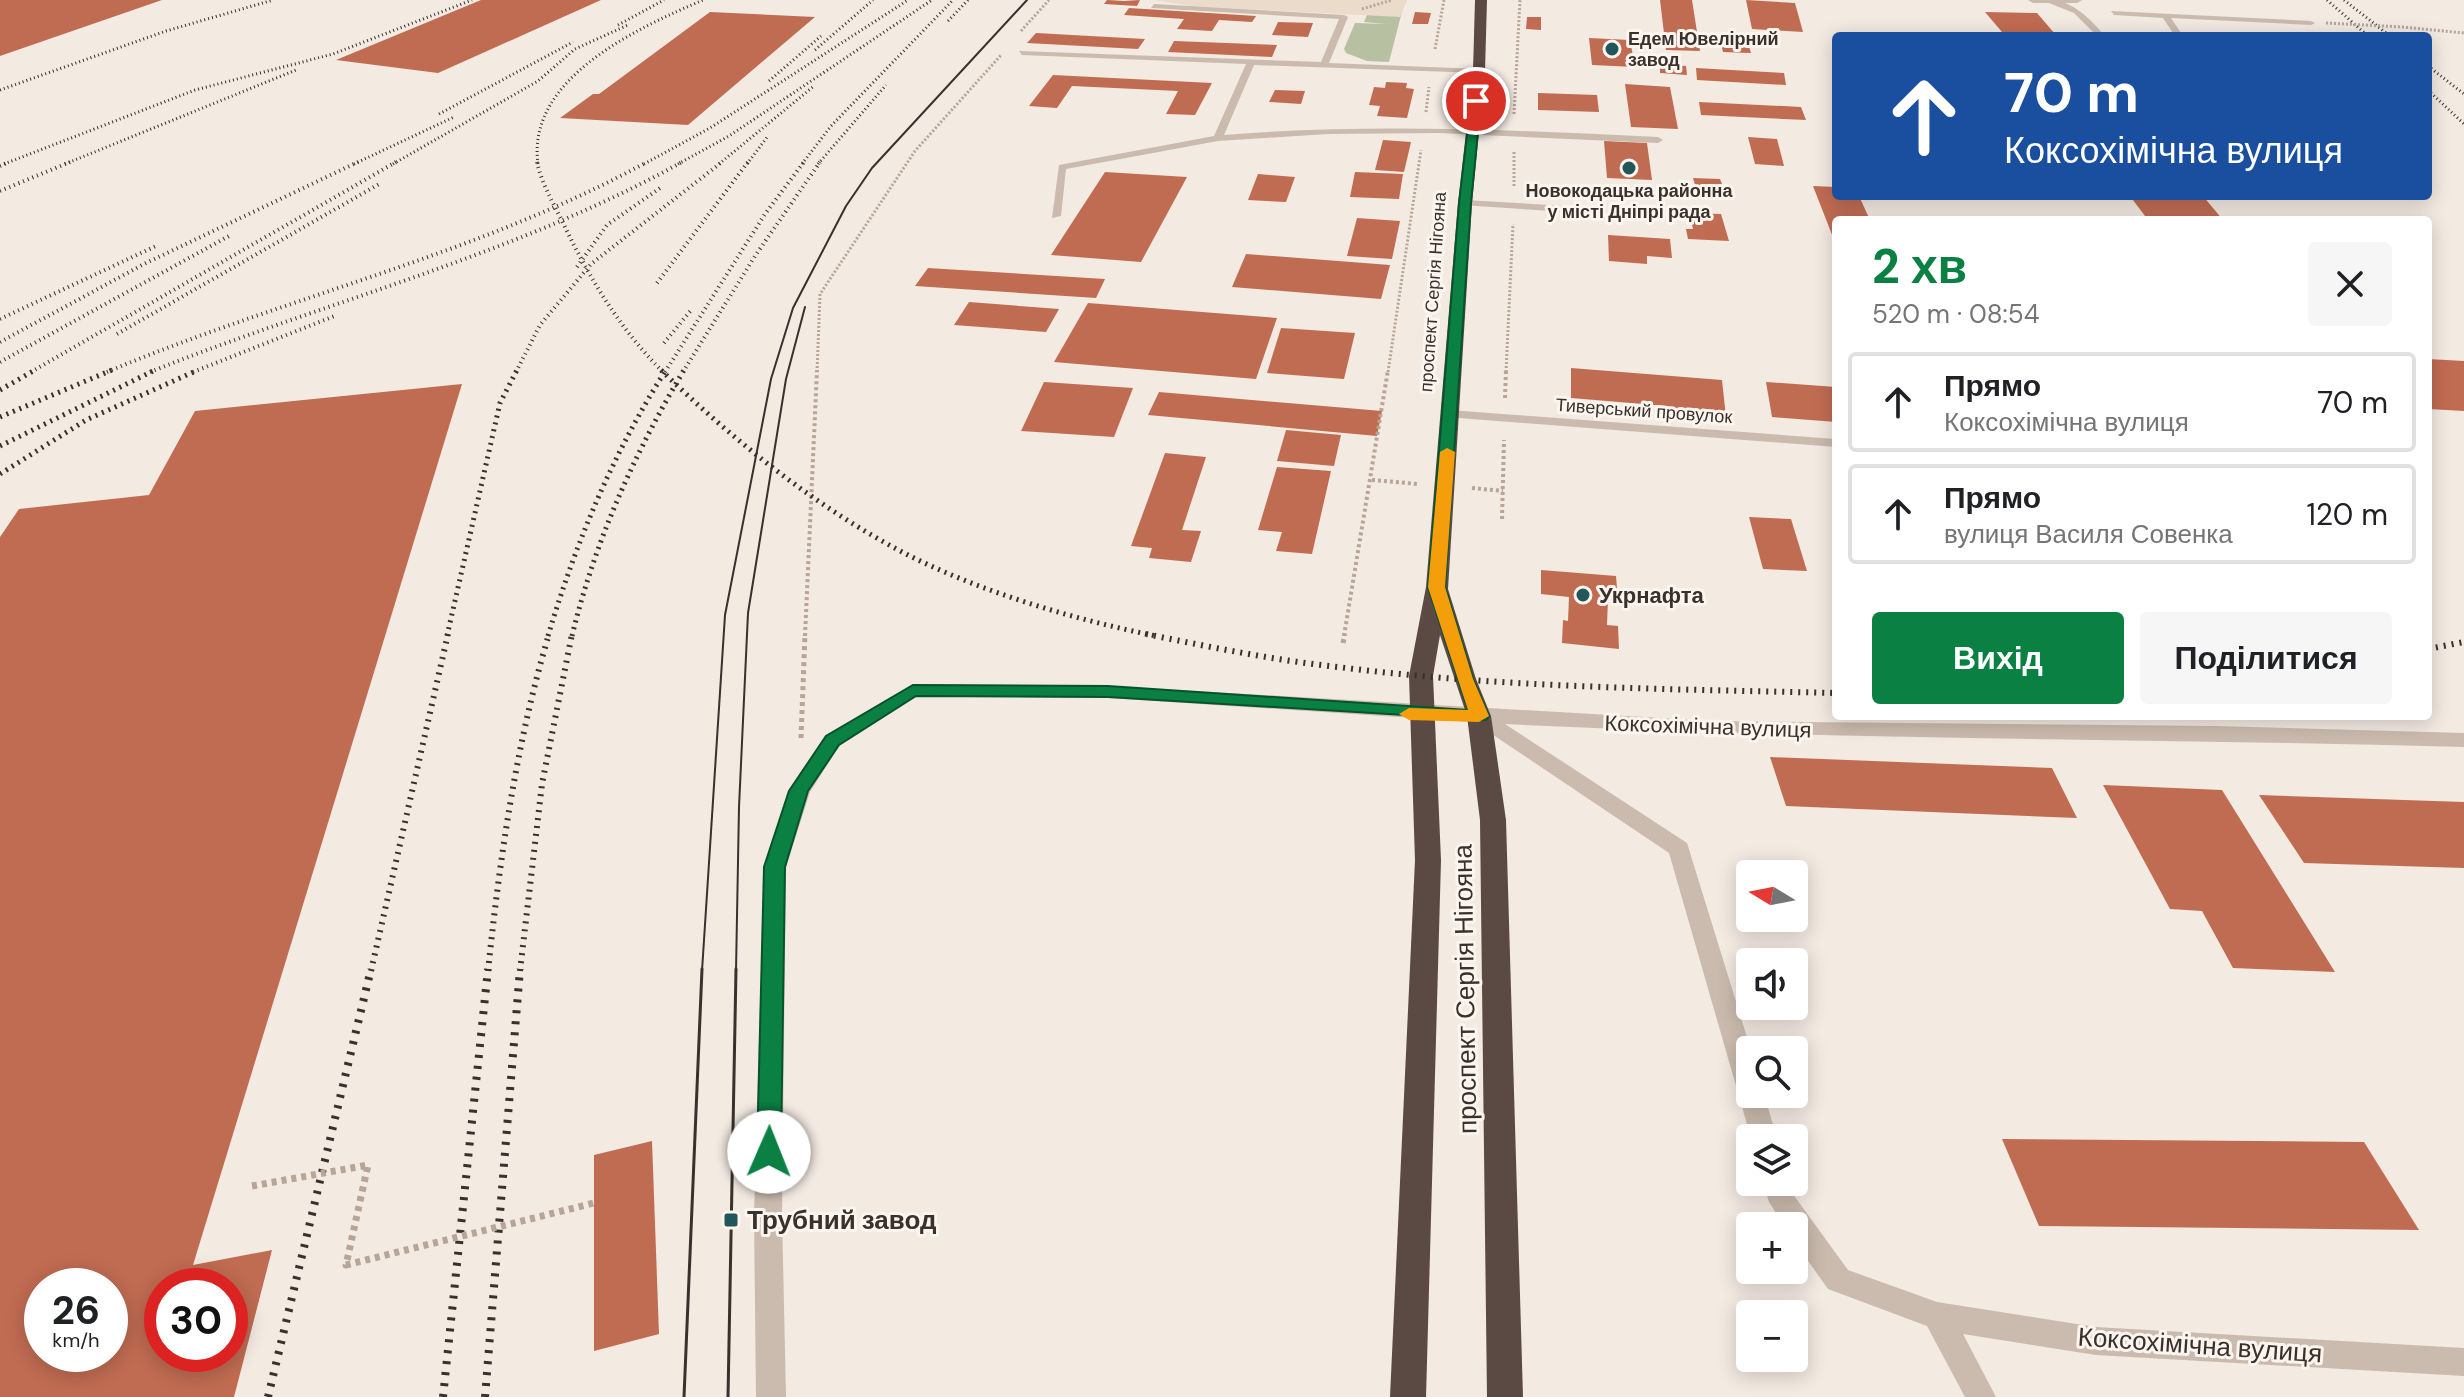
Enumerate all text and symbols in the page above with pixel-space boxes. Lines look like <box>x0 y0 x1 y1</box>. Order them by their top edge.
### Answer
place label: Едем Ювелірний завод <box>1628 27 1779 72</box>
marker: Едем Ювелірний завод <box>1603 40 1621 58</box>
text: 70 m <box>2004 56 2139 129</box>
icon: ahead <box>1872 64 1976 168</box>
pin <box>1442 67 1510 135</box>
icon: arrive <box>1454 79 1498 123</box>
text: Коксохімічна вулиця <box>2004 127 2343 174</box>
marker: Новокодацька районна у місті Дніпрі рада <box>1620 159 1638 177</box>
place label: Новокодацька районна у місті Дніпрі рада <box>1526 179 1733 224</box>
street label: проспект Сергія Нігояна <box>1414 190 1452 393</box>
text: 2 хв <box>1872 235 1967 298</box>
button: close <box>2308 242 2392 326</box>
text: 520 m · 08:54 <box>1872 297 2039 331</box>
text: Прямо <box>1944 366 2041 405</box>
icon: ahead <box>1876 380 1920 424</box>
text: 70 m <box>2317 383 2388 422</box>
street label: Тиверський провулок <box>1555 393 1733 429</box>
text: Коксохімічна вулиця <box>1944 405 2189 439</box>
text: Прямо <box>1944 478 2041 517</box>
icon: ahead <box>1876 492 1920 536</box>
text: 120 m <box>2306 495 2388 534</box>
text: вулиця Василя Совенка <box>1944 517 2233 551</box>
place label: Укрнафта <box>1599 581 1705 610</box>
marker: Укрнафта <box>1574 586 1592 604</box>
button: Вихід <box>1872 612 2124 704</box>
button: Поділитися <box>2140 612 2392 704</box>
street label: Коксохімічна вулиця <box>1604 708 1812 745</box>
street label: проспект Сергія Нігояна <box>1445 843 1485 1134</box>
north arrow <box>1736 860 1808 932</box>
map controls <box>1736 860 1808 1372</box>
button: sound <box>1736 948 1808 1020</box>
button: search <box>1736 1036 1808 1108</box>
position arrow <box>727 1110 811 1194</box>
button: layers <box>1736 1124 1808 1196</box>
place label: Трубний завод <box>747 1203 937 1237</box>
marker: Трубний завод <box>722 1211 740 1229</box>
button: + <box>1736 1212 1808 1284</box>
speed limit sign: 30 <box>144 1268 248 1372</box>
text: 26 <box>52 1284 100 1336</box>
button: − <box>1736 1300 1808 1372</box>
street label: Коксохімічна вулиця <box>2077 1320 2323 1370</box>
text: km/h <box>52 1327 100 1353</box>

